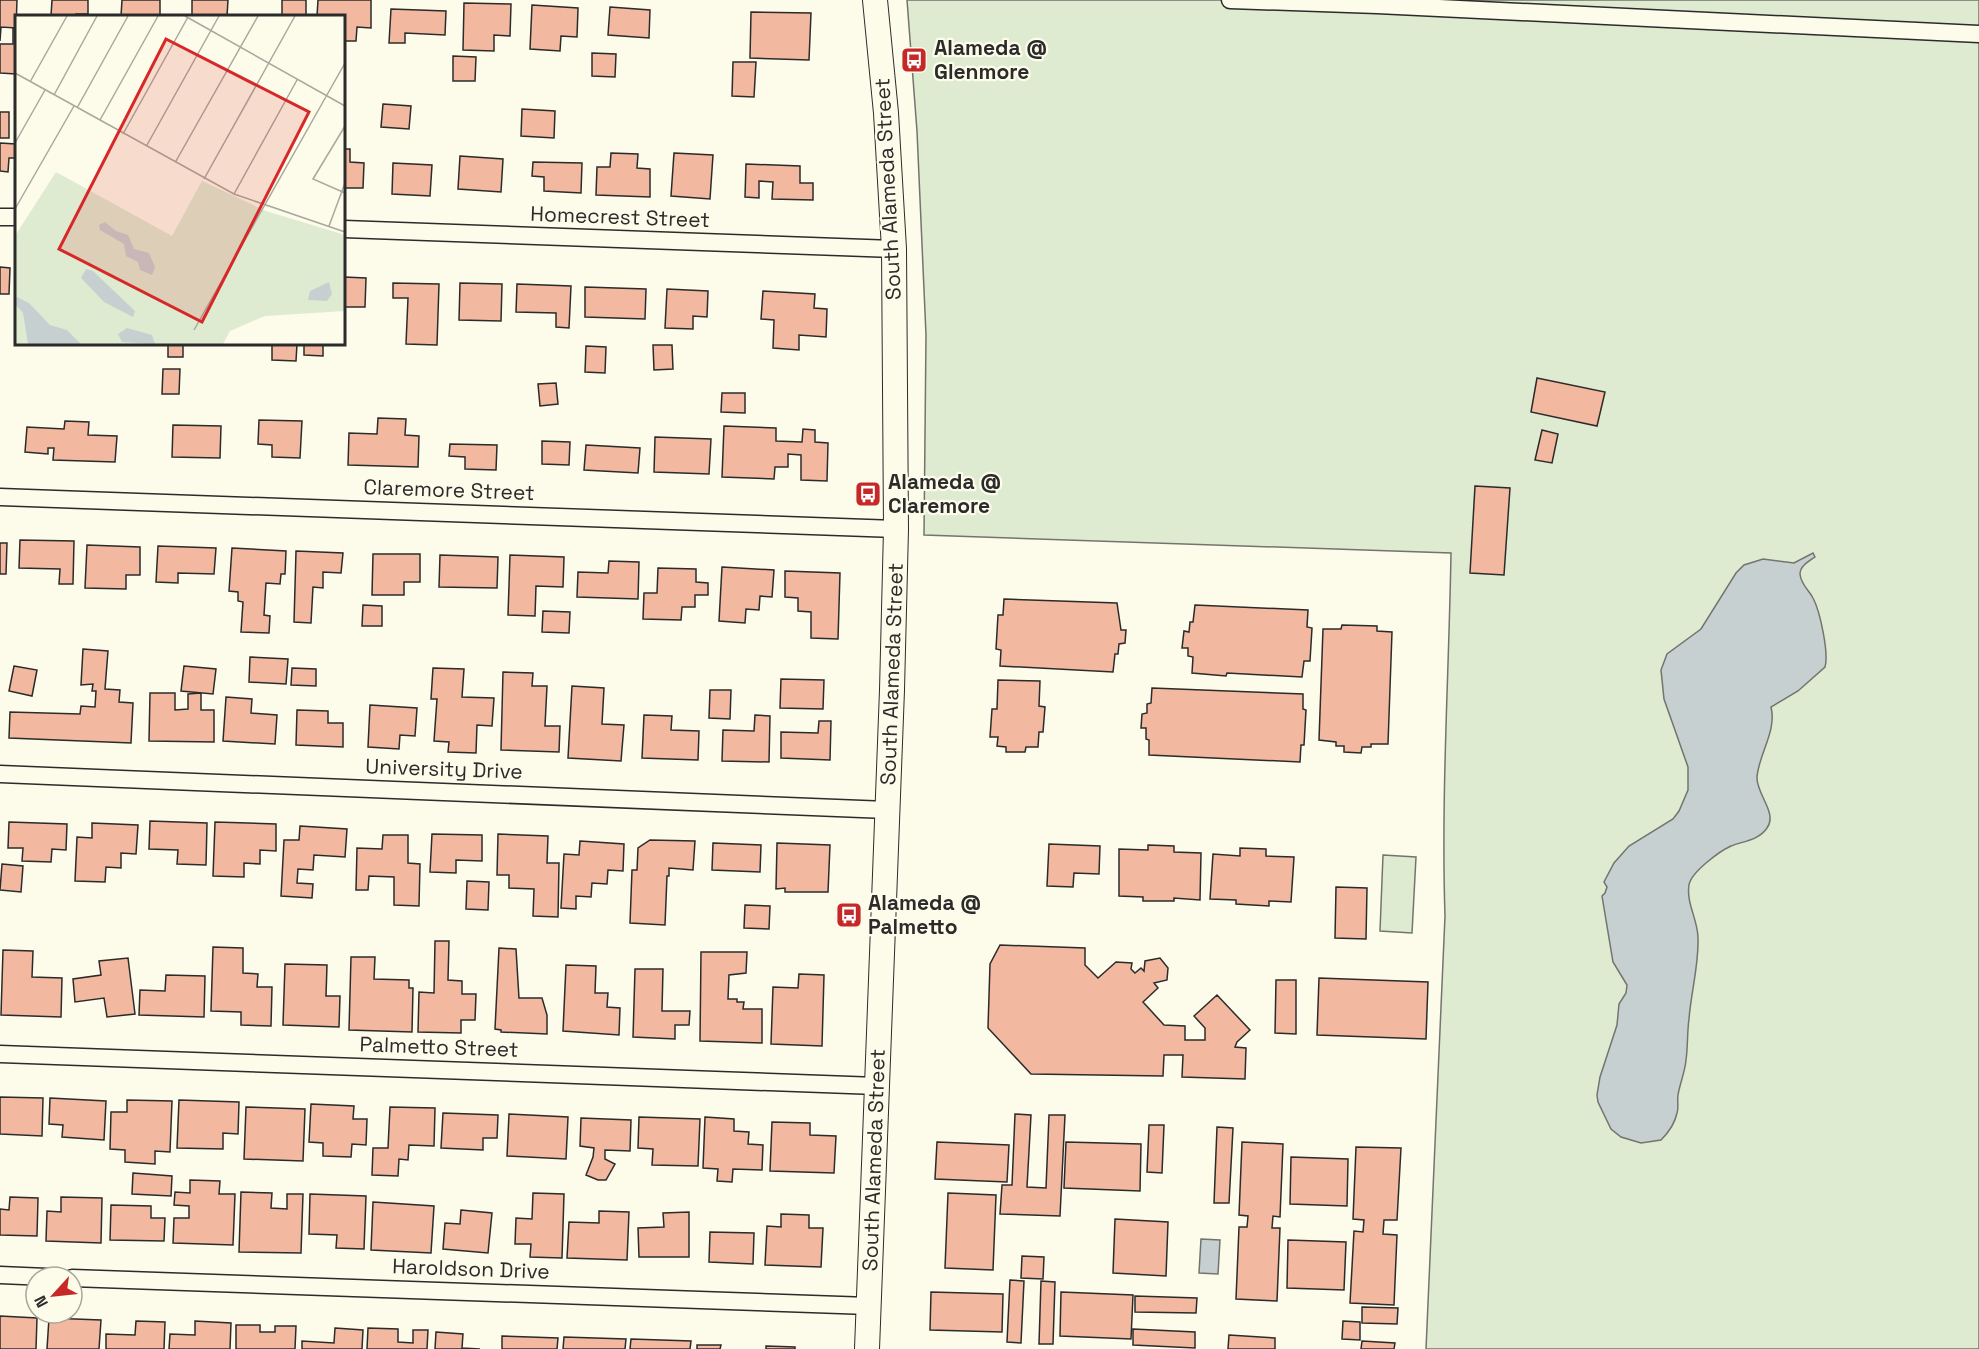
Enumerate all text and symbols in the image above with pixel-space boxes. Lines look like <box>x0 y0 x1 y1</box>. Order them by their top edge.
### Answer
inset map <box>15 15 345 345</box>
place label: Alameda @ Glenmore <box>934 34 1047 85</box>
bus stop icon: Alameda @ Glenmore <box>899 45 929 75</box>
street label: South Alameda Street <box>868 77 907 301</box>
street label: Homecrest Street <box>530 200 710 233</box>
place label: Alameda @ Claremore <box>888 468 1001 519</box>
street label: Claremore Street <box>363 473 535 506</box>
bus stop icon: Alameda @ Claremore <box>853 479 883 509</box>
street label: South Alameda Street <box>874 562 909 786</box>
street label: University Drive <box>365 752 523 785</box>
place label: Alameda @ Palmetto <box>868 889 981 940</box>
bus stop icon: Alameda @ Palmetto <box>834 900 864 930</box>
street label: Palmetto Street <box>359 1030 519 1063</box>
street label: South Alameda Street <box>856 1048 891 1272</box>
street label: Haroldson Drive <box>392 1252 550 1285</box>
north arrow <box>24 1265 84 1325</box>
text: N <box>29 1292 53 1311</box>

